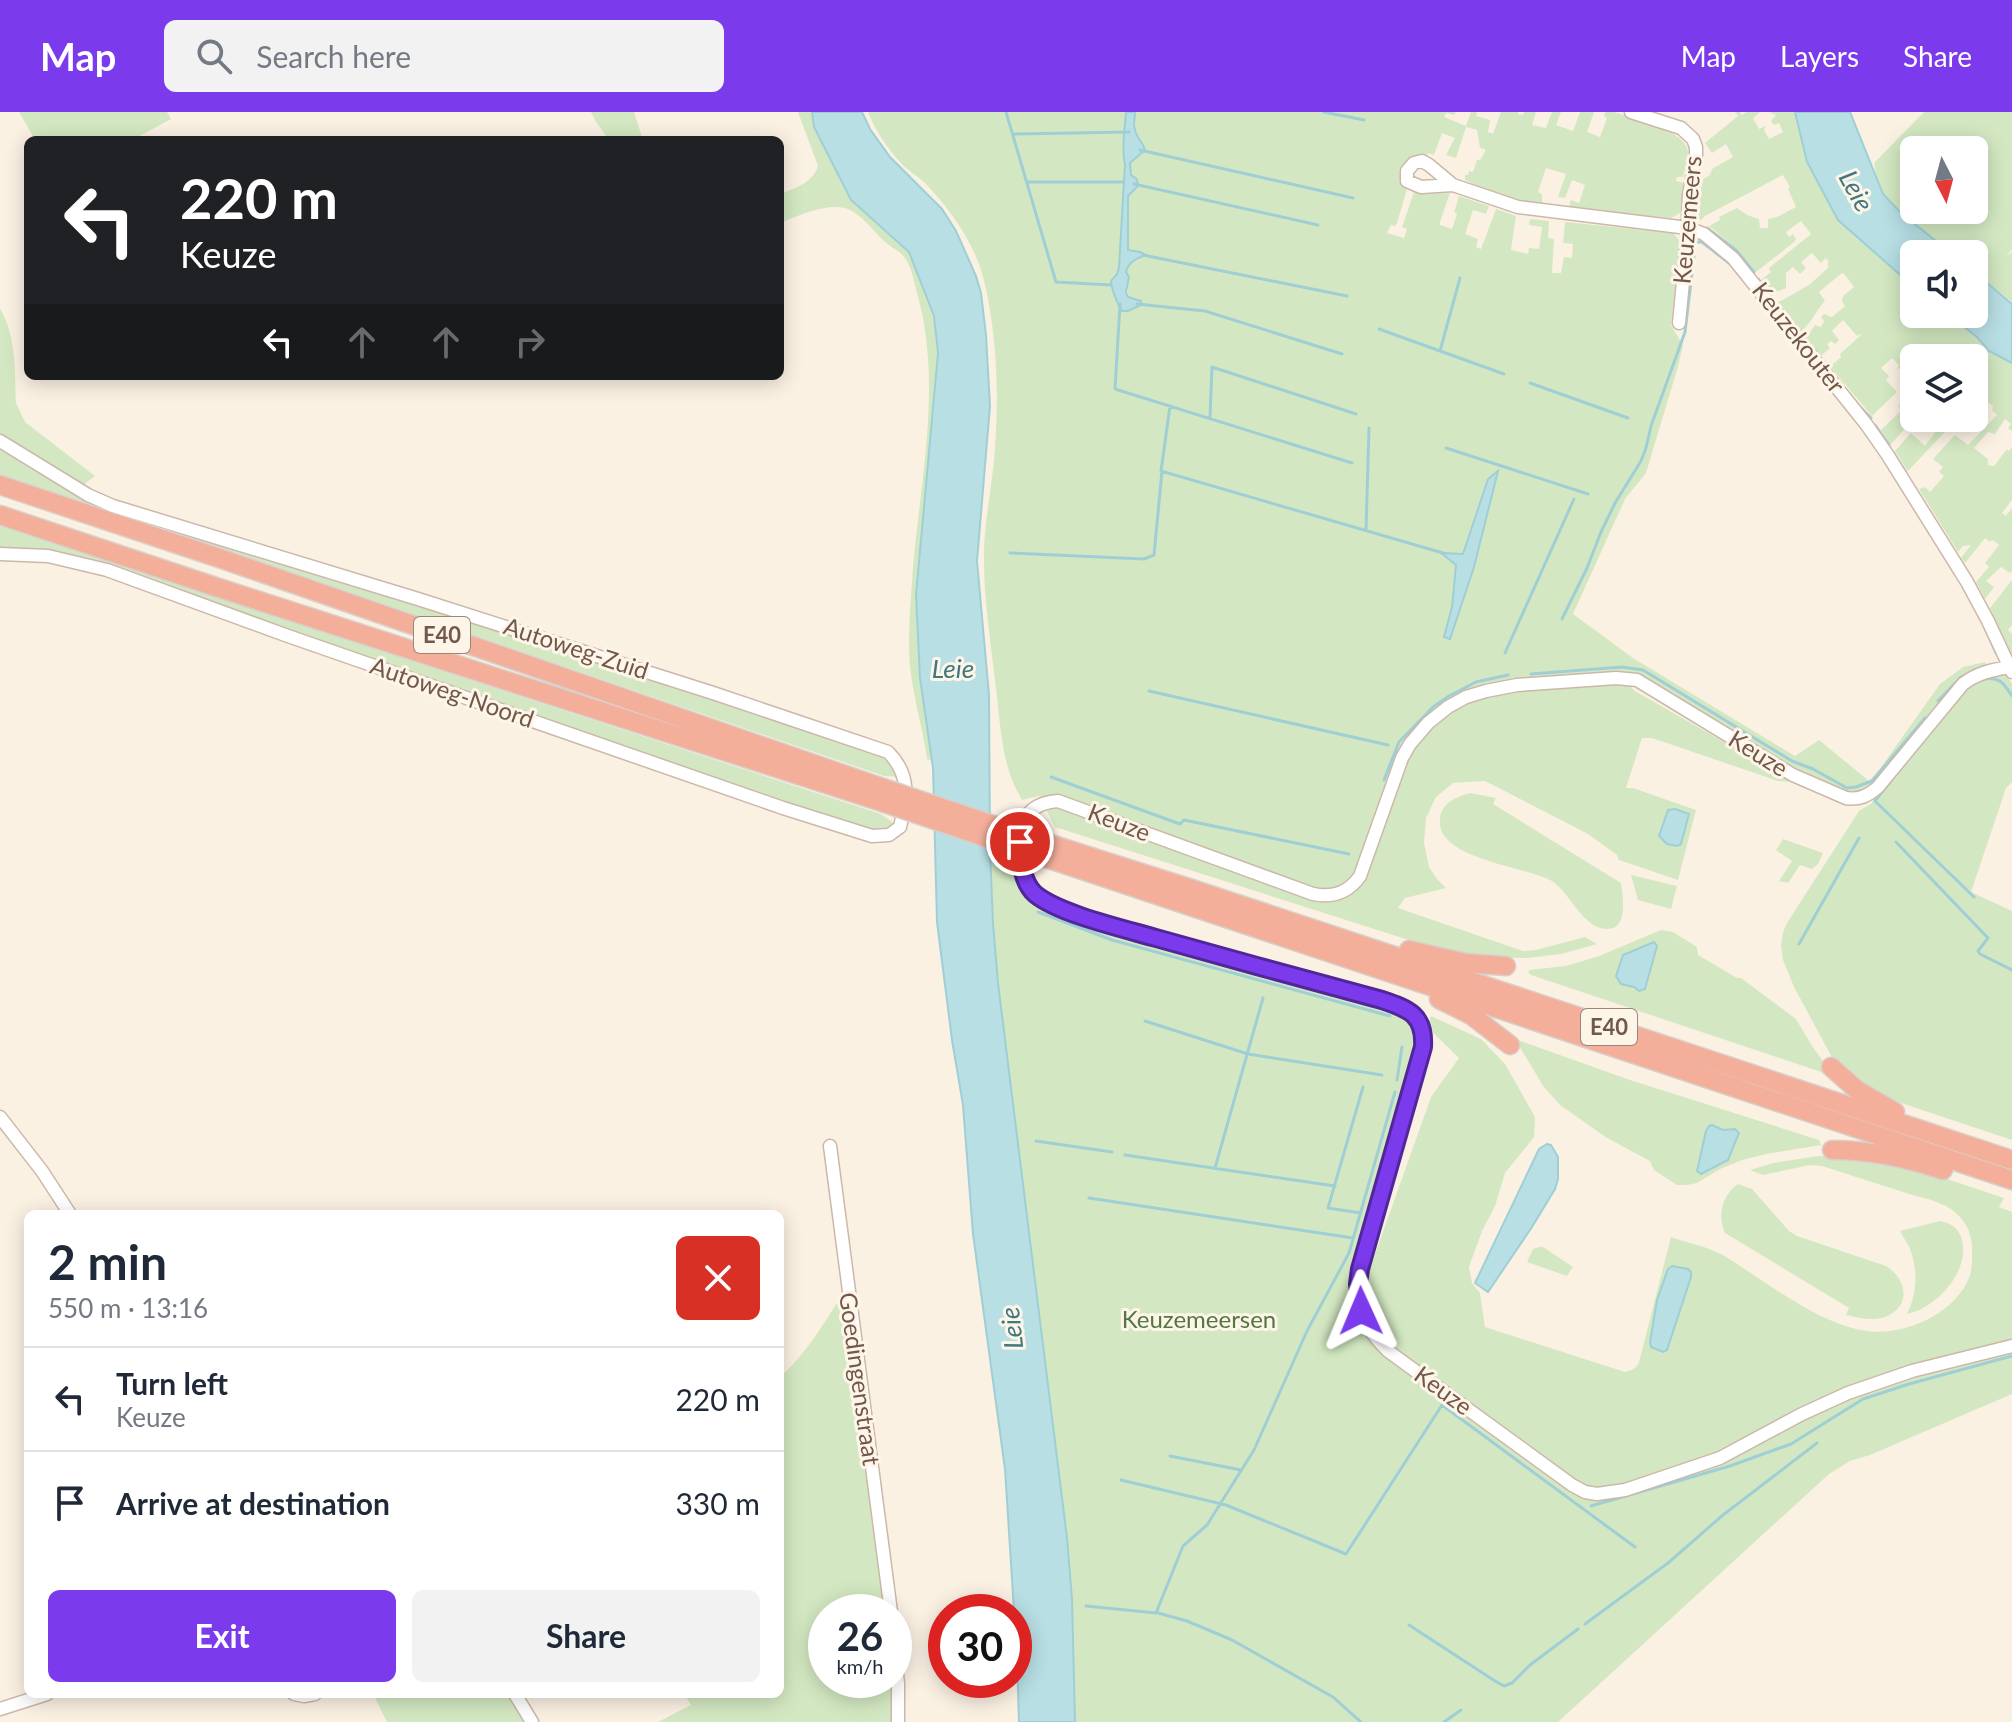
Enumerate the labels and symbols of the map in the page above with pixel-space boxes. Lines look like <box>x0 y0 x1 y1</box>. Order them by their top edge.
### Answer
north arrow <box>1900 136 1988 224</box>
street label: Keuzemeers <box>1666 155 1707 285</box>
water label: Leie <box>1833 164 1881 217</box>
street label: Keuzekouter <box>1747 276 1852 399</box>
street label: Autoweg-Zuid <box>500 611 652 685</box>
road number: E40 <box>414 617 470 653</box>
street label: Autoweg-Noord <box>367 650 538 733</box>
water label: Leie <box>932 652 974 684</box>
street label: Keuze <box>1724 723 1794 782</box>
street label: Keuze <box>1084 797 1155 847</box>
pin <box>986 808 1054 876</box>
road number: E40 <box>1581 1009 1637 1045</box>
position arrow <box>1319 1269 1403 1353</box>
street label: Goedingenstraat <box>834 1290 887 1468</box>
park label: Keuzemeersen <box>1122 1304 1276 1333</box>
water label: Leie <box>993 1305 1029 1351</box>
street label: Keuze <box>1409 1359 1478 1420</box>
speed limit sign: 30 <box>928 1594 1032 1698</box>

